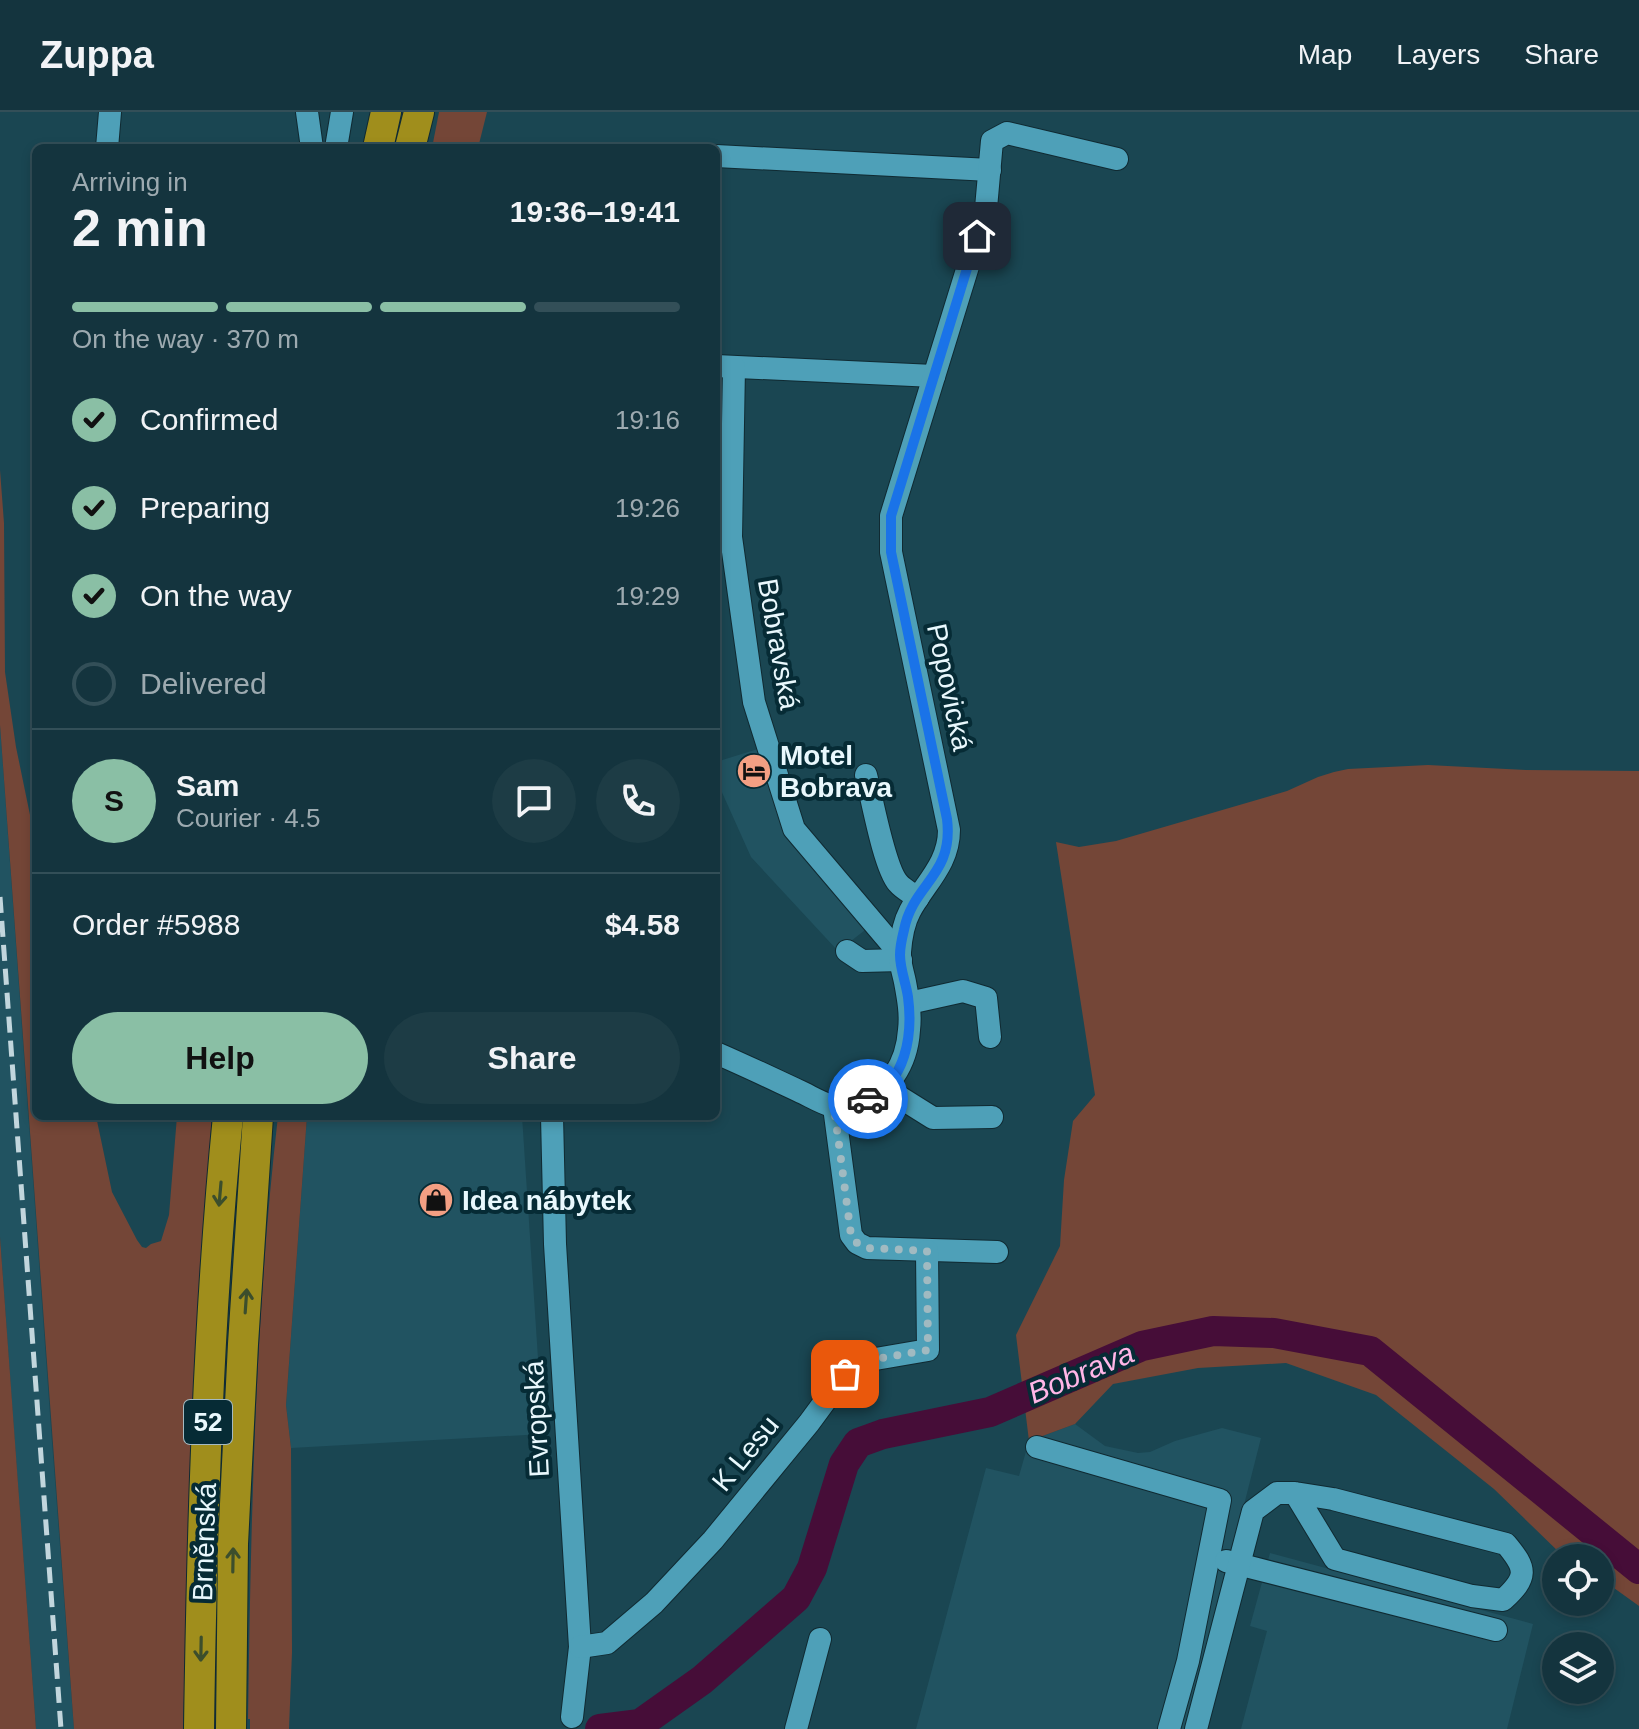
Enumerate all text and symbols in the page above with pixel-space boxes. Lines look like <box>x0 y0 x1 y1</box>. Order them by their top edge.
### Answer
text: Zuppa <box>40 34 154 76</box>
text: Map <box>1298 39 1352 70</box>
text: Layers <box>1396 39 1480 70</box>
text: Share <box>1524 39 1599 70</box>
text: Arriving in <box>72 167 188 197</box>
text: 19:36–19:41 <box>510 195 680 228</box>
text: 2 min <box>72 199 208 257</box>
pin <box>943 202 1011 270</box>
icon: home <box>955 214 999 258</box>
text: On the way · 370 m <box>72 324 299 354</box>
icon: check <box>72 398 116 442</box>
text: Confirmed <box>140 403 278 436</box>
text: 19:16 <box>615 405 680 435</box>
icon: check <box>72 486 116 530</box>
text: Preparing <box>140 491 270 524</box>
text: 19:26 <box>615 493 680 523</box>
icon: check <box>72 574 116 618</box>
street label: Bobravská <box>752 576 805 712</box>
text: On the way <box>140 579 292 612</box>
text: 19:29 <box>615 581 680 611</box>
street label: Popovická <box>921 621 978 754</box>
text: Delivered <box>140 667 267 700</box>
place label: Motel Bobrava <box>780 740 892 803</box>
hotel icon: Motel Bobrava <box>735 752 773 790</box>
button: chat <box>492 759 576 843</box>
button: phone <box>596 759 680 843</box>
text: Sam <box>176 769 239 802</box>
text: S <box>104 784 124 817</box>
text: Courier · 4.5 <box>176 803 321 833</box>
text: Order #5988 <box>72 908 240 941</box>
text: $4.58 <box>605 908 680 941</box>
button: Help <box>72 1012 368 1104</box>
button: Share <box>384 1012 680 1104</box>
courier <box>828 1059 908 1139</box>
icon: car <box>846 1077 890 1121</box>
one-way arrow <box>213 1180 228 1207</box>
shop icon: Idea nábytek <box>417 1181 455 1219</box>
place label: Idea nábytek <box>462 1185 632 1216</box>
one-way arrow <box>239 1288 254 1315</box>
water label: Bobrava <box>1023 1336 1139 1410</box>
pin <box>811 1340 879 1408</box>
icon: bag <box>823 1352 867 1396</box>
street label: Evropská <box>518 1359 555 1478</box>
road number: 52 <box>184 1400 232 1444</box>
street label: K Lesu <box>706 1410 785 1497</box>
street label: Brněnská <box>187 1482 222 1602</box>
map controls <box>1542 1544 1614 1704</box>
button: locate <box>1542 1544 1614 1616</box>
one-way arrow <box>225 1547 241 1574</box>
button: layers <box>1542 1632 1614 1704</box>
one-way arrow <box>193 1635 208 1662</box>

